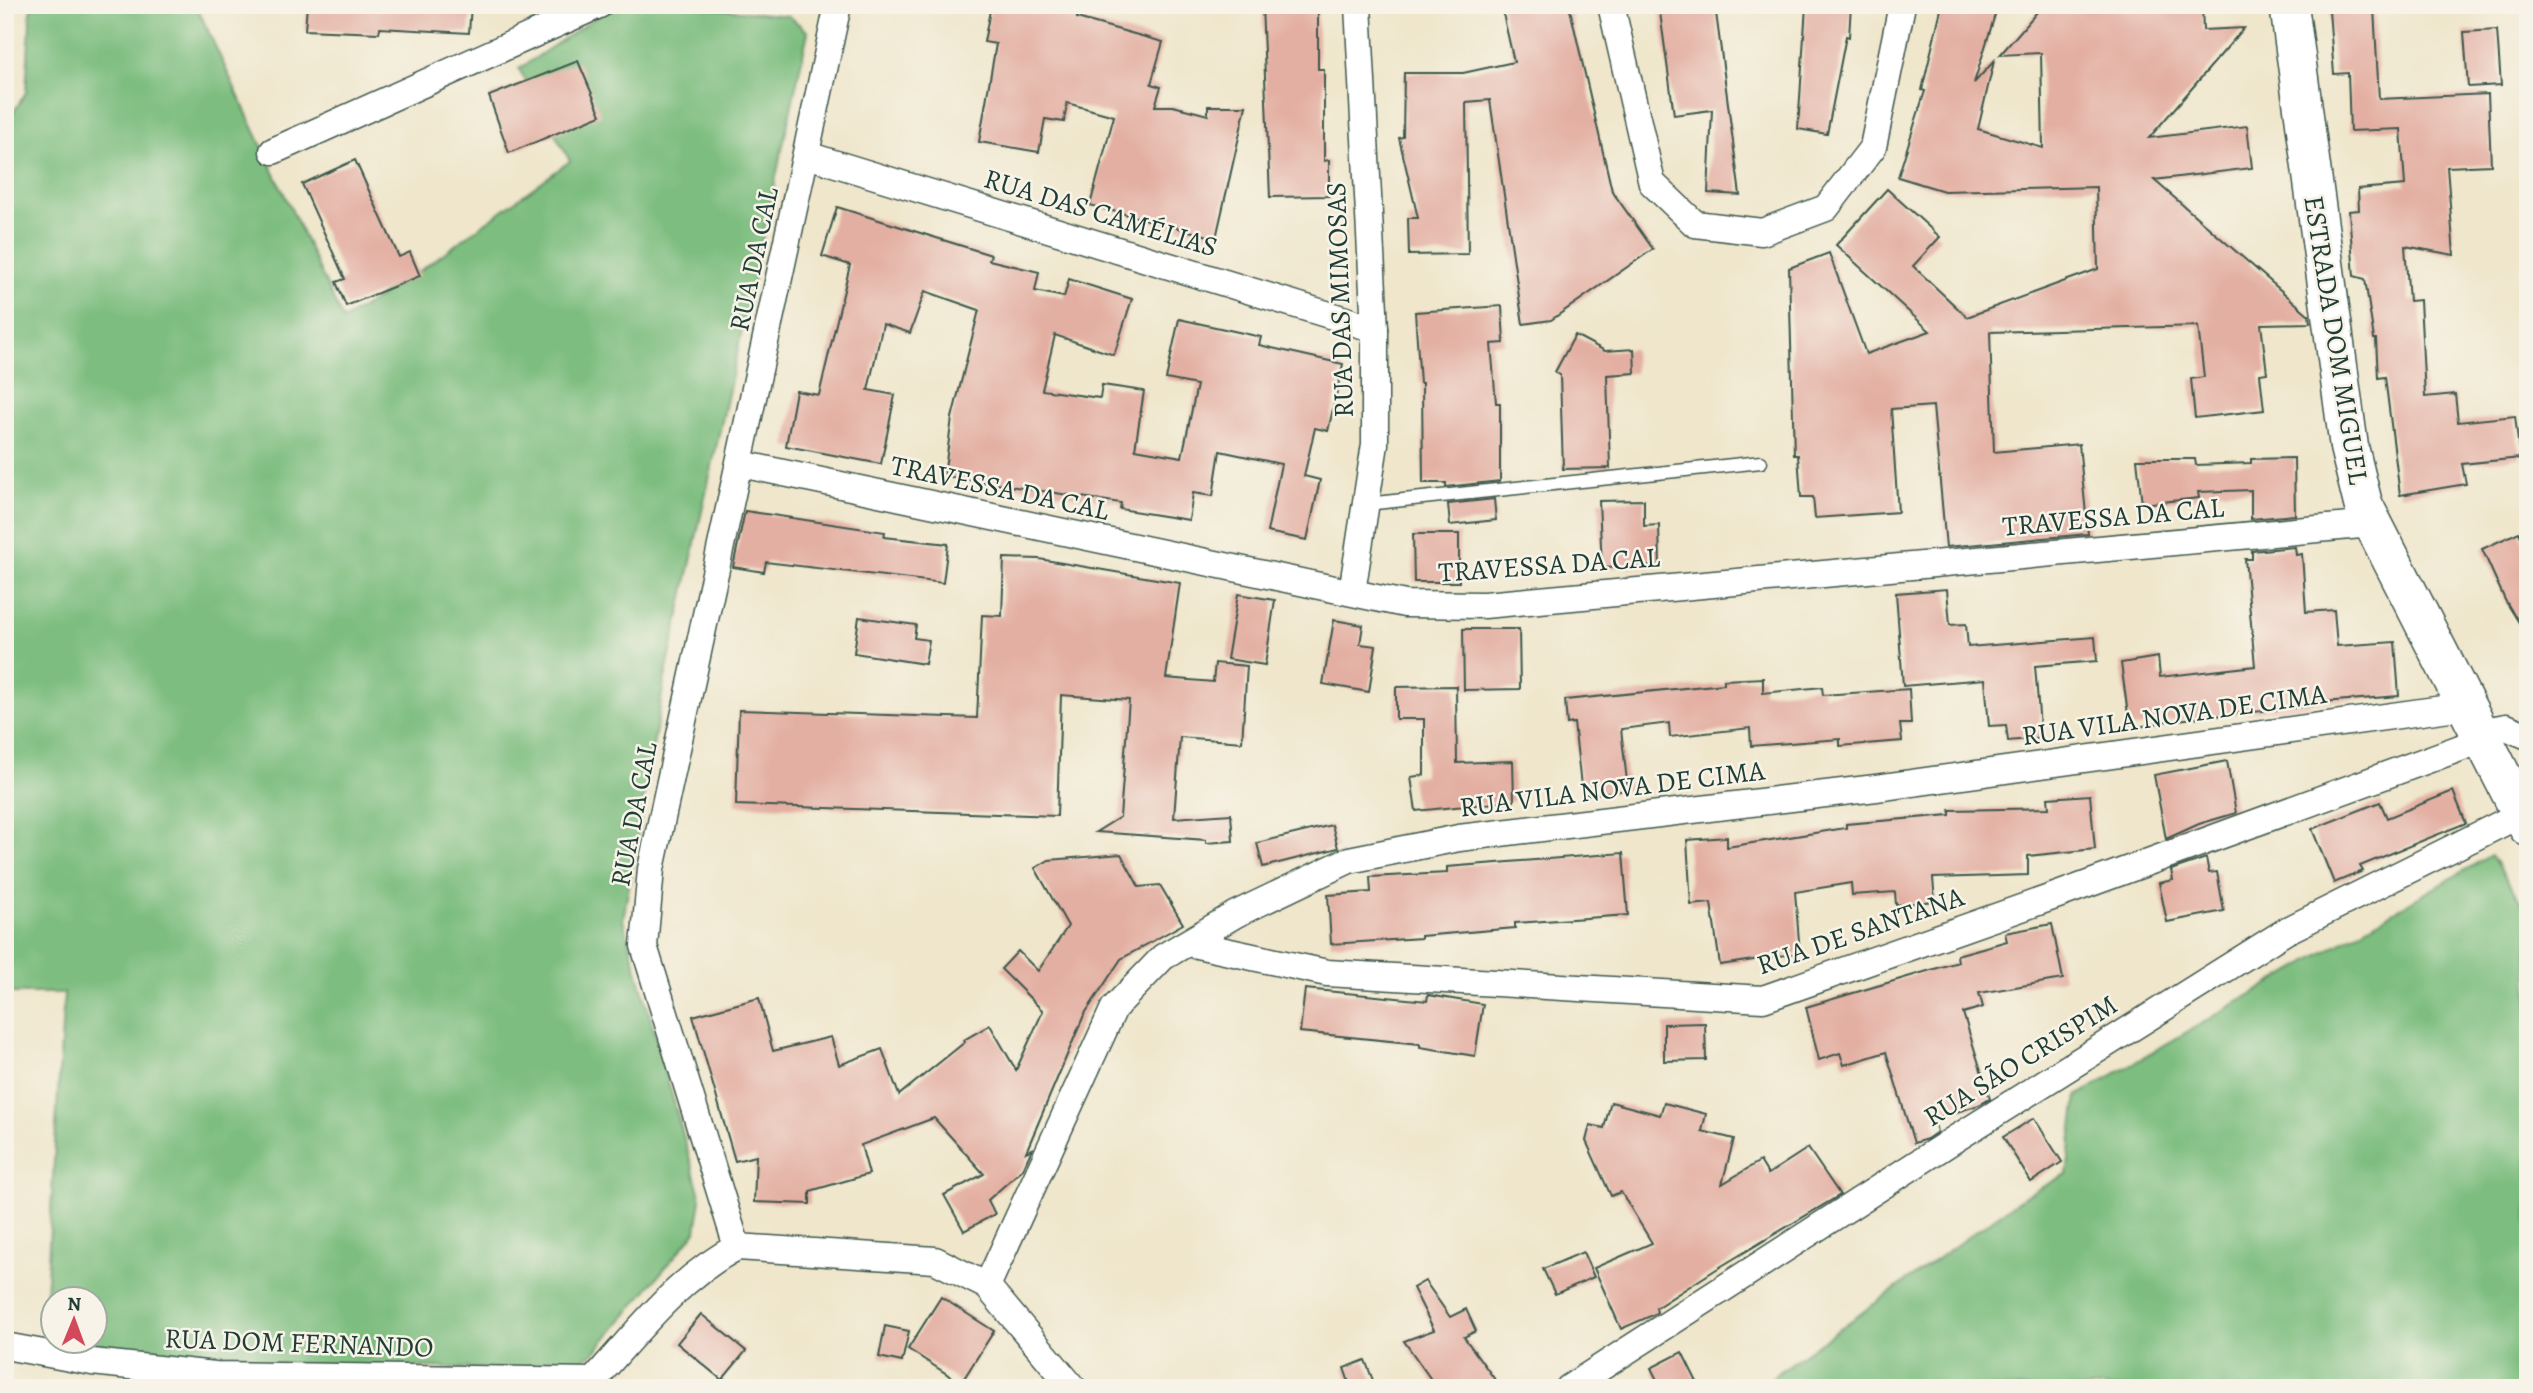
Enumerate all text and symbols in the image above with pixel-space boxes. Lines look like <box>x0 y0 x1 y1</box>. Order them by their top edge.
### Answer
street label: RUA DAS CAMÉLIAS <box>979 159 1222 267</box>
street label: RUA DAS MIMOSAS <box>1317 181 1363 419</box>
street label: RUA DA CAL <box>720 183 788 335</box>
street label: ESTRADA DOM MIGUEL <box>2294 193 2378 488</box>
street label: TRAVESSA DA CAL <box>887 446 1113 530</box>
street label: TRAVESSA DA CAL <box>2001 488 2226 546</box>
street label: TRAVESSA DA CAL <box>1437 538 1662 592</box>
street label: RUA VILA NOVA DE CIMA <box>2019 675 2330 755</box>
street label: RUA DA CAL <box>601 738 667 890</box>
street label: RUA VILA NOVA DE CIMA <box>1457 751 1768 827</box>
street label: RUA DE SANTANA <box>1752 877 1970 984</box>
street label: RUA SÃO CRISPIM <box>1916 986 2125 1136</box>
north arrow <box>38 1284 108 1354</box>
text: N <box>67 1291 82 1317</box>
street label: RUA DOM FERNANDO <box>164 1319 434 1367</box>

